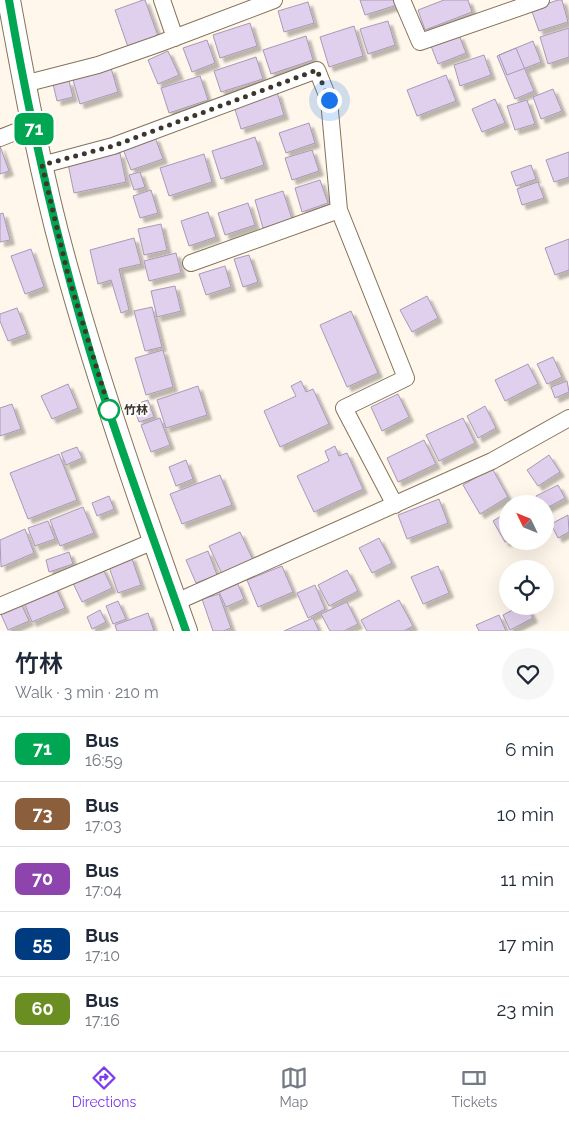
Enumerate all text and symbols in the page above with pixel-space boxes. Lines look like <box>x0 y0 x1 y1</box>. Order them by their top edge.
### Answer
your location <box>317 88 342 113</box>
line badge: 71 <box>12 113 56 145</box>
text: 71 <box>25 118 44 139</box>
marker: 竹林 <box>98 399 120 421</box>
place label: 竹林 <box>124 403 148 417</box>
north arrow <box>499 495 554 550</box>
map controls <box>499 495 554 615</box>
button: locate <box>499 560 554 615</box>
button: heart <box>502 648 554 700</box>
text: 竹林 <box>15 649 63 678</box>
text: Walk · 3 min · 210 m <box>15 683 159 702</box>
text: Bus <box>85 729 119 751</box>
text: 71 <box>33 738 52 759</box>
text: 6 min <box>505 738 554 760</box>
text: 16:59 <box>85 751 123 770</box>
text: Bus <box>85 794 119 816</box>
text: 73 <box>32 803 53 824</box>
text: 10 min <box>497 803 554 825</box>
text: 17:03 <box>85 816 122 835</box>
text: Bus <box>85 859 119 881</box>
text: 70 <box>32 868 53 889</box>
text: 11 min <box>500 868 554 890</box>
text: 17:04 <box>85 881 122 900</box>
text: Bus <box>85 924 119 946</box>
text: 55 <box>33 933 52 954</box>
text: 17 min <box>498 933 554 955</box>
text: 17:10 <box>85 946 120 965</box>
text: Bus <box>85 989 119 1011</box>
text: 60 <box>32 998 53 1019</box>
text: 23 min <box>496 998 554 1020</box>
text: 17:16 <box>85 1011 120 1030</box>
tab: Directions <box>72 1064 136 1110</box>
tab: Map <box>280 1064 308 1110</box>
tab: Tickets <box>451 1064 497 1110</box>

